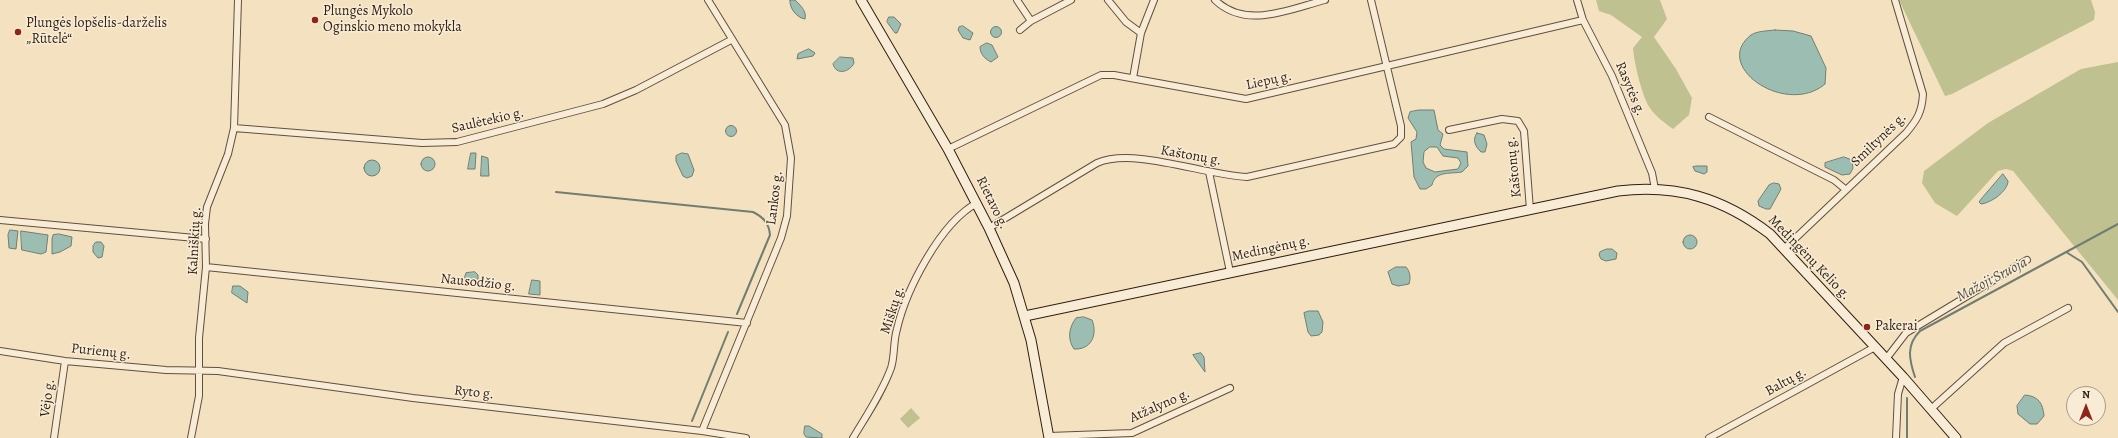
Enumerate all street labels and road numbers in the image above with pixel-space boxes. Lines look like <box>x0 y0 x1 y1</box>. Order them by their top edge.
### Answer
street label: Rasytės g. <box>1611 59 1649 119</box>
street label: Liepų g. <box>1245 68 1293 94</box>
street label: Saulėtekio g. <box>450 105 526 137</box>
street label: Smiltynės g. <box>1848 109 1910 171</box>
street label: Kaštonų g. <box>1502 135 1526 199</box>
street label: Kaštonų g. <box>1159 142 1223 170</box>
street label: Lankos g. <box>763 170 787 226</box>
street label: Rietavo g. <box>972 174 1012 232</box>
street label: Kalniškių g. <box>185 206 205 276</box>
street label: Medingėnų Kelio g. <box>1764 212 1854 304</box>
street label: Medingėnų g. <box>1230 233 1312 265</box>
street label: Nausodžio g. <box>440 271 516 295</box>
street label: Miškų g. <box>877 284 909 336</box>
street label: Purienų g. <box>70 341 132 363</box>
street label: Baltų g. <box>1762 364 1810 400</box>
street label: Vėjo g. <box>37 378 59 418</box>
street label: Ryto g. <box>453 383 495 403</box>
street label: Atžalyno g. <box>1127 385 1193 427</box>

